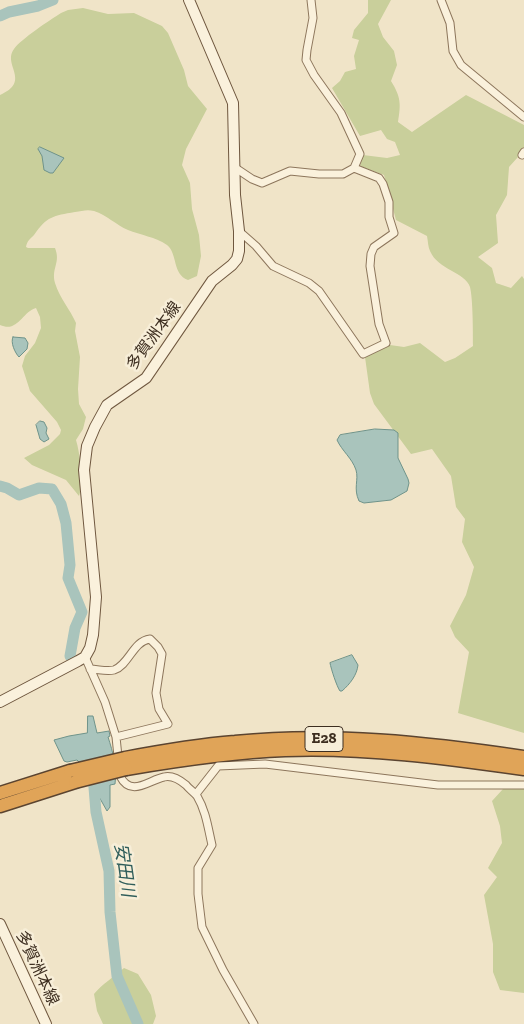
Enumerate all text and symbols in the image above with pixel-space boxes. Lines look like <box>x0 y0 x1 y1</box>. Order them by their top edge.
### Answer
street label: 多賀洲本線 <box>123 298 185 374</box>
road number: E28 <box>305 726 343 752</box>
water label: 安田川 <box>110 842 138 898</box>
street label: 多賀洲本線 <box>11 928 63 1008</box>

